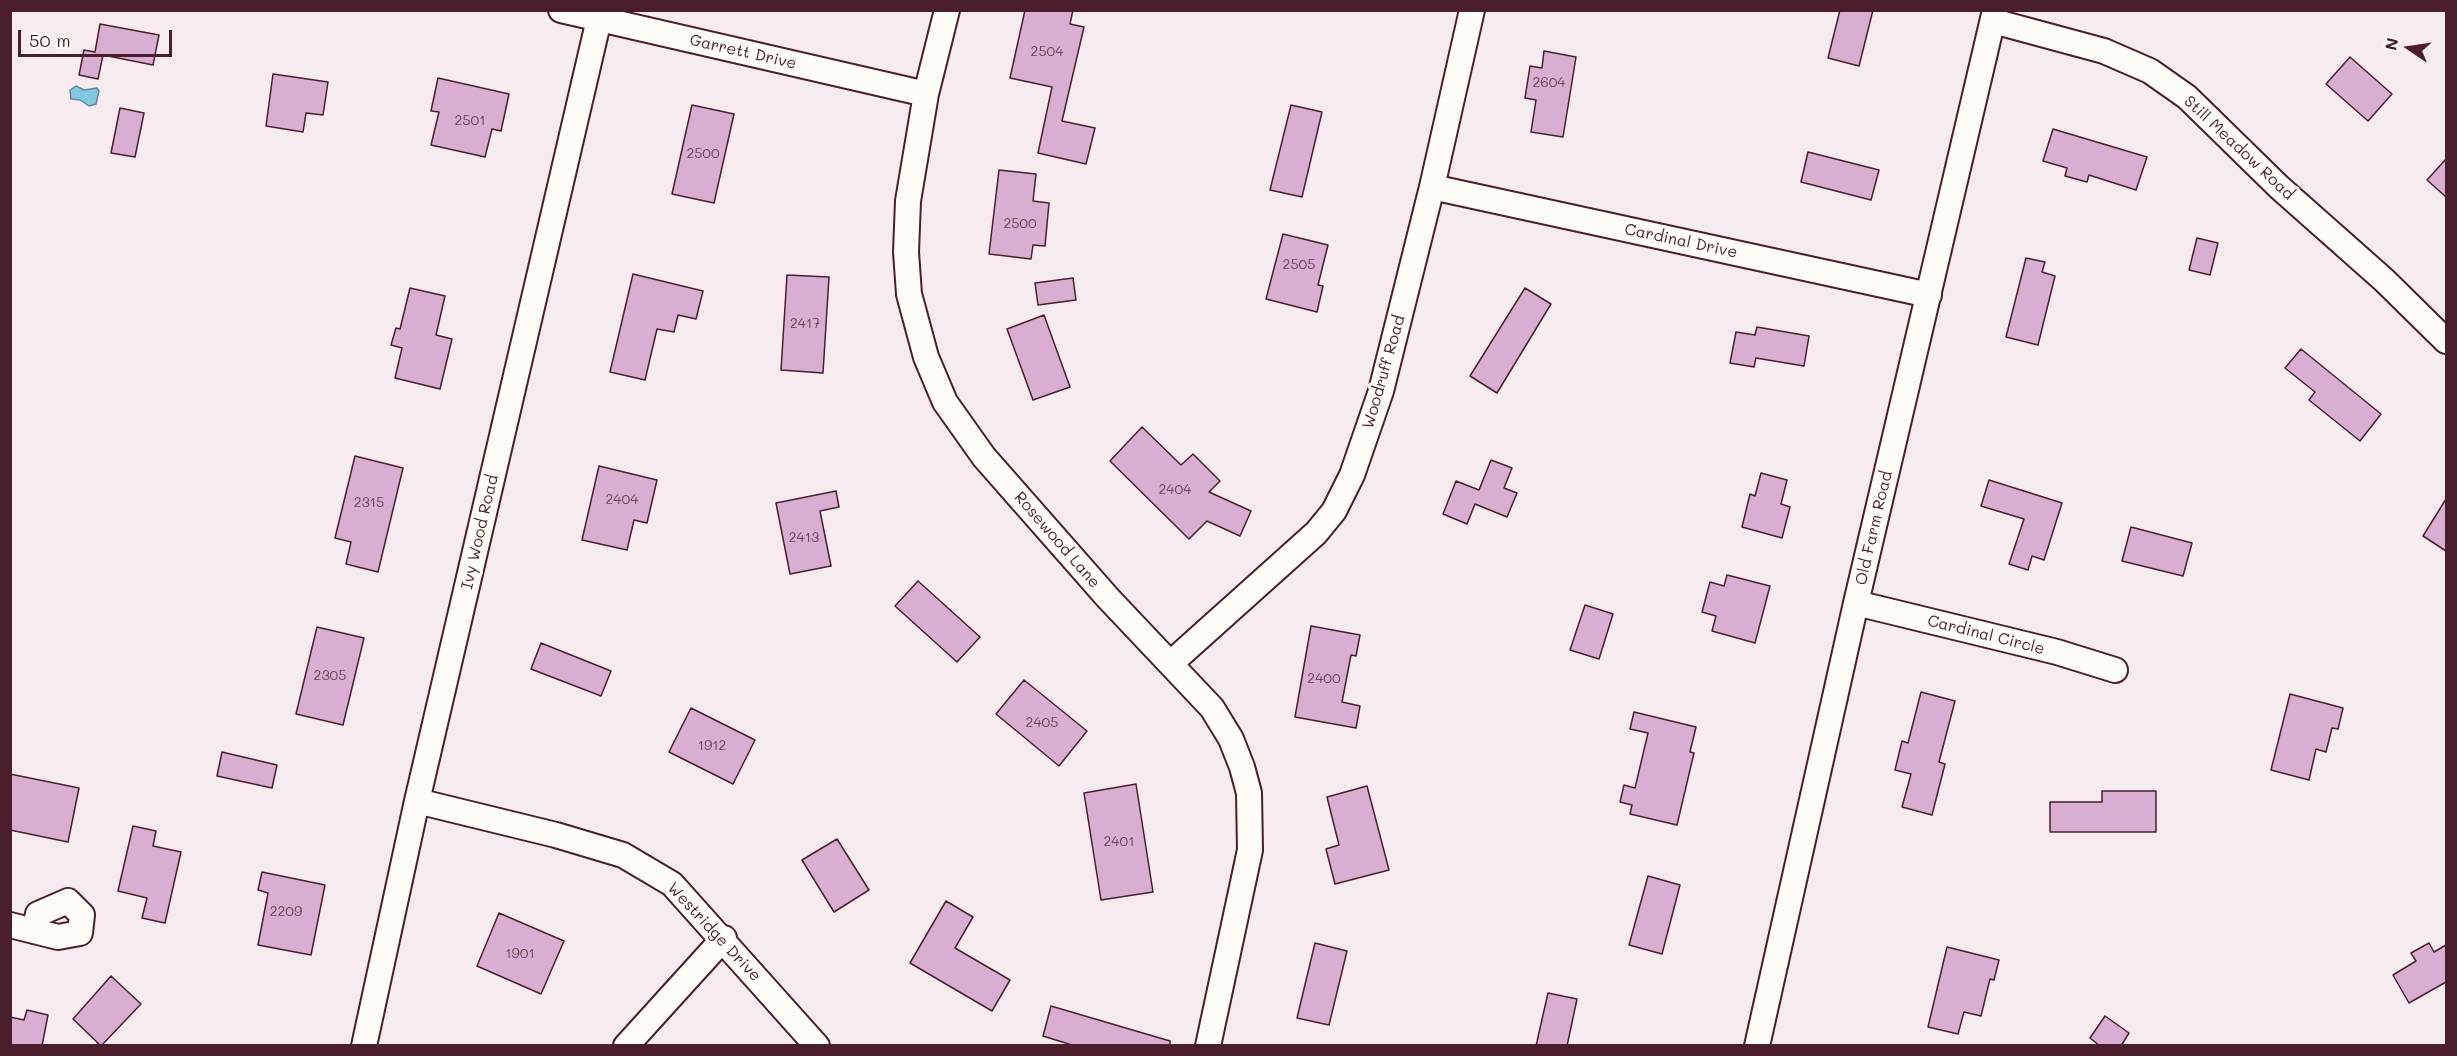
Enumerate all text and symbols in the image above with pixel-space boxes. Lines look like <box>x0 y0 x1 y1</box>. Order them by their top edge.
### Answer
scale bar <box>21 18 176 56</box>
north arrow <box>2379 18 2439 78</box>
text: 50 m <box>29 28 71 52</box>
street label: Garrett Drive <box>688 30 798 74</box>
text: N <box>2379 36 2403 52</box>
house number: 2504 <box>1031 44 1063 60</box>
house number: 2604 <box>1532 75 1566 91</box>
street label: Still Meadow Road <box>2180 92 2298 204</box>
house number: 2501 <box>455 113 485 129</box>
house number: 2500 <box>686 146 720 162</box>
house number: 2500 <box>1003 216 1037 232</box>
street label: Cardinal Drive <box>1623 220 1739 262</box>
house number: 2505 <box>1283 257 1315 273</box>
street label: Woodruff Road <box>1359 313 1409 431</box>
house number: 2417 <box>790 316 820 332</box>
street label: Old Farm Road <box>1852 469 1896 587</box>
street label: Ivy Wood Road <box>457 473 503 591</box>
house number: 2404 <box>1159 482 1191 498</box>
street label: Rosewood Lane <box>1010 488 1104 592</box>
house number: 2404 <box>606 492 638 508</box>
house number: 2315 <box>354 495 384 511</box>
house number: 2413 <box>789 530 819 546</box>
street label: Cardinal Circle <box>1925 611 2047 659</box>
house number: 2305 <box>314 668 346 684</box>
house number: 2400 <box>1307 671 1341 687</box>
house number: 2405 <box>1026 715 1058 731</box>
house number: 1912 <box>698 738 726 754</box>
house number: 2401 <box>1104 834 1134 850</box>
street label: Westridge Drive <box>663 878 765 986</box>
house number: 2209 <box>270 904 302 920</box>
house number: 1901 <box>505 946 535 962</box>

